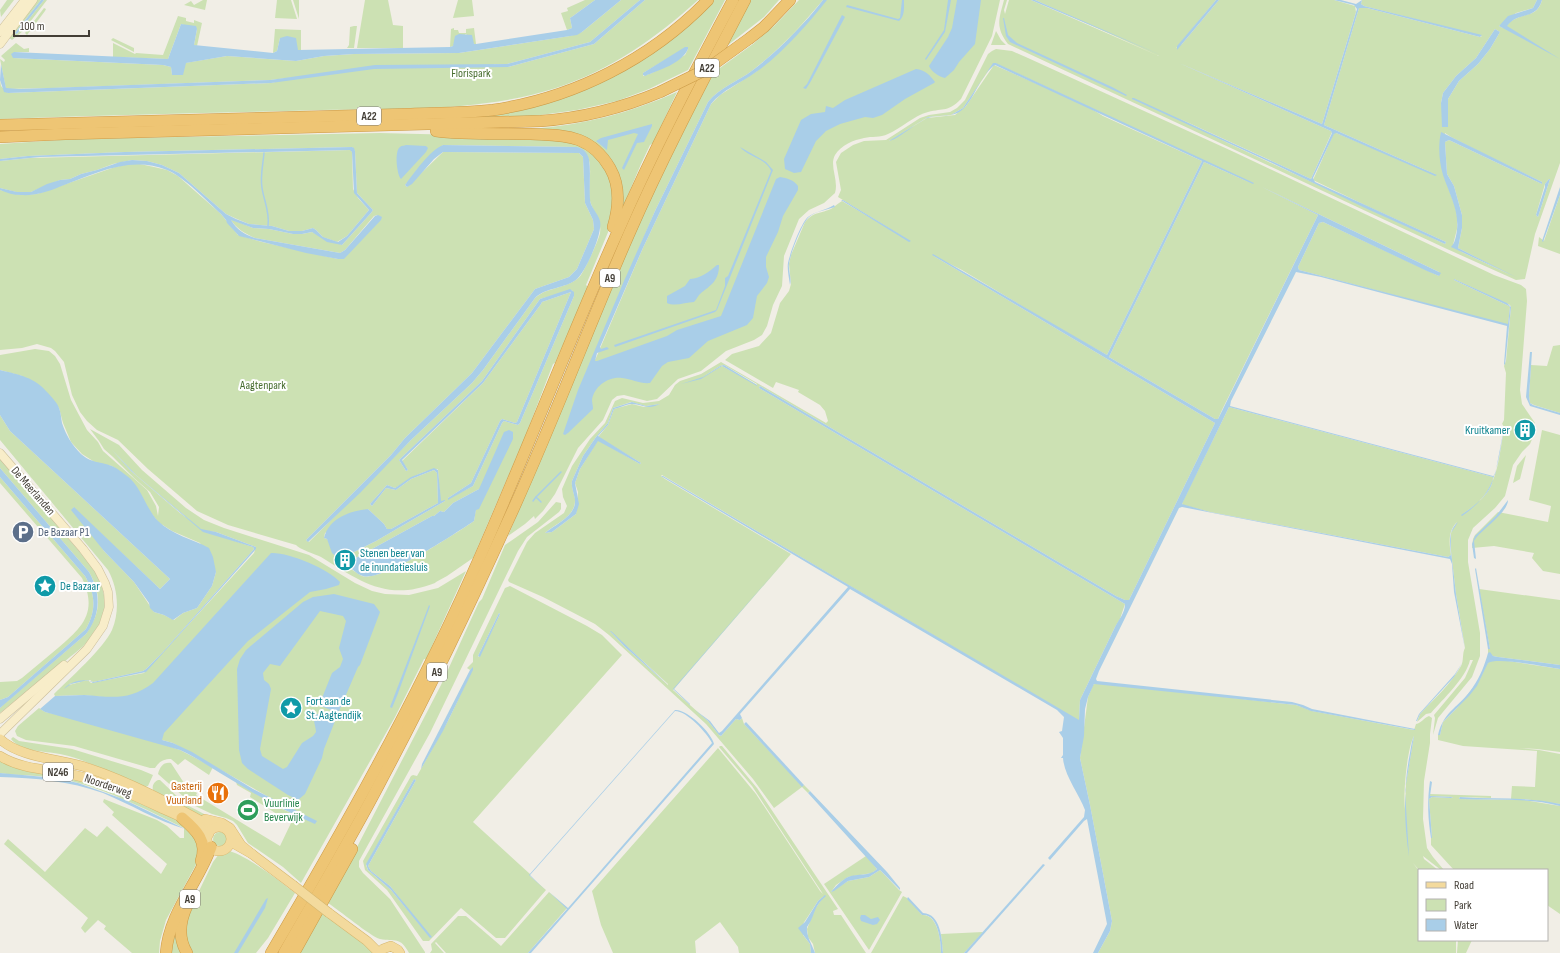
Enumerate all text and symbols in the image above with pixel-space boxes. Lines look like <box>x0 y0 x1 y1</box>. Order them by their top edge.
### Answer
scale bar <box>14 12 89 38</box>
text: 100 m <box>20 19 45 34</box>
road number: A22 <box>695 59 719 77</box>
park label: Florispark <box>451 66 491 81</box>
road number: A22 <box>357 107 381 125</box>
road number: A9 <box>600 269 620 287</box>
park label: Aagtenpark <box>239 378 286 393</box>
building icon: Kruitkamer <box>1512 417 1538 443</box>
place label: Kruitkamer <box>1465 423 1511 438</box>
street label: De Meerlanden <box>8 464 58 518</box>
parking icon: De Bazaar P1 <box>10 519 36 545</box>
place label: De Bazaar P1 <box>38 525 90 540</box>
place label: Stenen beer van de inundatiesluis <box>360 546 428 575</box>
building icon: Stenen beer van de inundatiesluis <box>332 547 358 573</box>
place icon: De Bazaar <box>32 573 58 599</box>
place label: De Bazaar <box>60 579 100 594</box>
road number: A9 <box>427 663 447 681</box>
place label: Fort aan de St. Aagtendijk <box>306 694 362 723</box>
place icon: Fort aan de St. Aagtendijk <box>278 695 304 721</box>
road number: N246 <box>43 763 73 781</box>
street label: Noorderweg <box>82 771 134 801</box>
place label: Gasterij Vuurland <box>166 779 202 808</box>
restaurant icon: Gasterij Vuurland <box>205 780 231 806</box>
place label: Vuurlinie Beverwijk <box>264 796 303 825</box>
sports icon: Vuurlinie Beverwijk <box>235 797 261 823</box>
legend <box>1418 869 1548 941</box>
text: Road <box>1454 878 1474 893</box>
road number: A9 <box>180 890 200 908</box>
text: Park <box>1454 898 1472 913</box>
text: Water <box>1454 918 1478 933</box>

